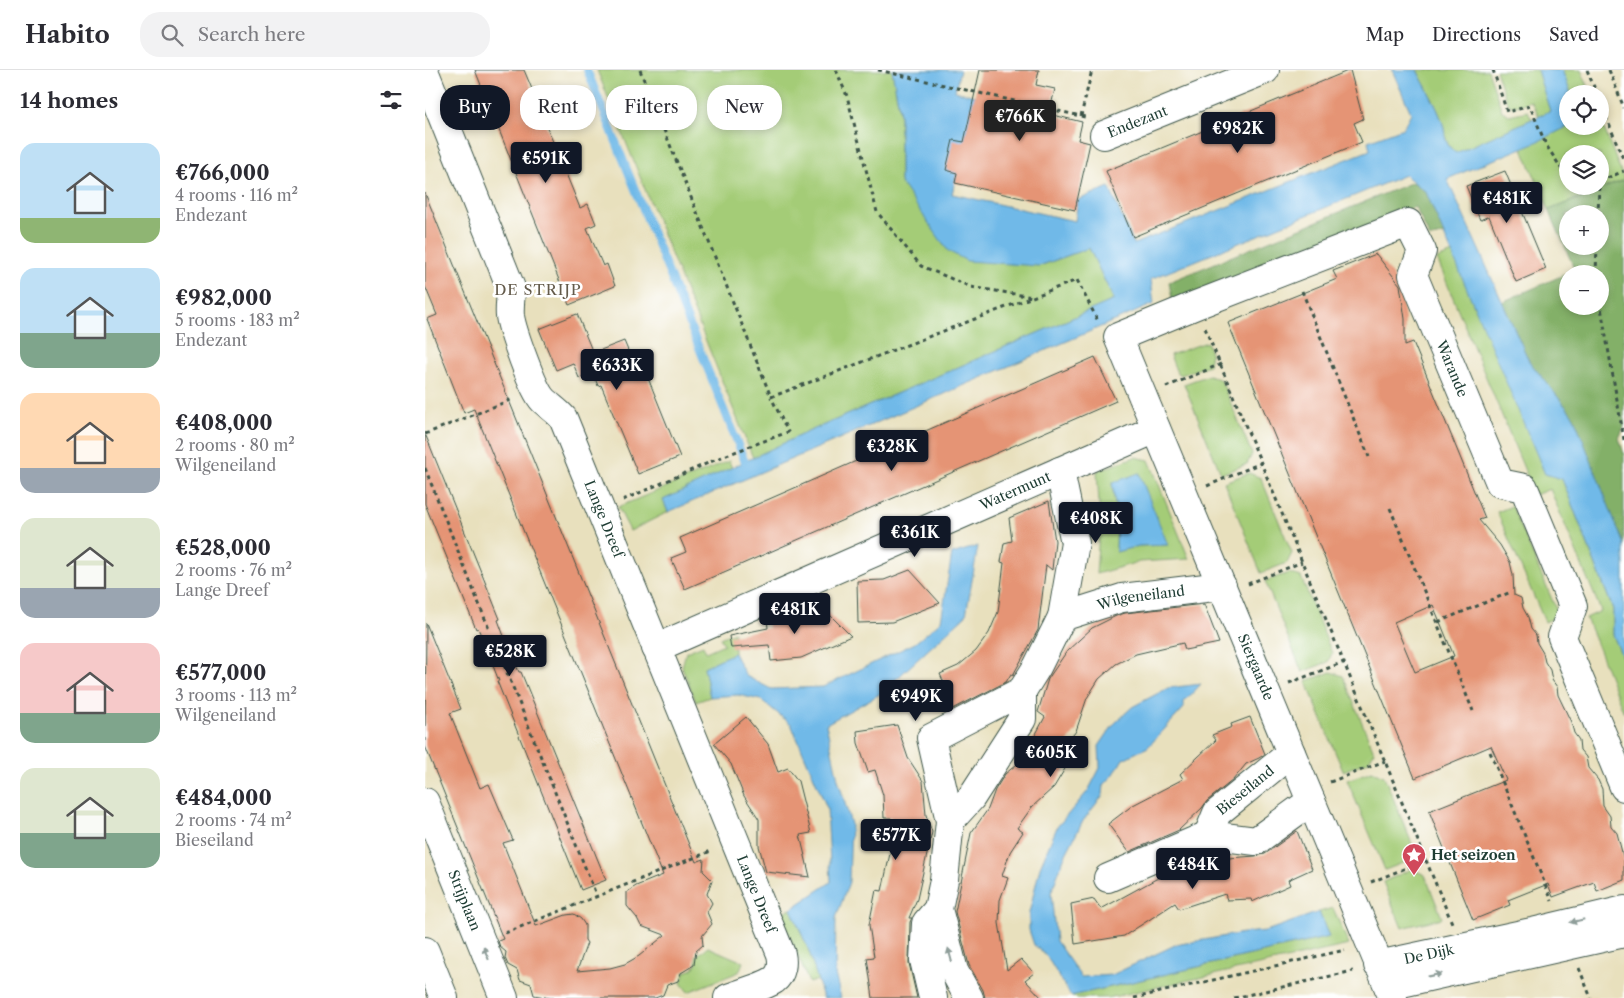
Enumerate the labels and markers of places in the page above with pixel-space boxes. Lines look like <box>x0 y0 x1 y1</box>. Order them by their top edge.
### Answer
pin: €766K <box>985 100 1055 142</box>
pin: €982K <box>1203 112 1273 154</box>
pin: €591K <box>511 142 581 184</box>
pin: €481K <box>1472 182 1542 224</box>
pin: €633K <box>582 348 652 391</box>
pin: €328K <box>857 430 927 472</box>
pin: €408K <box>1061 502 1131 544</box>
pin: €361K <box>880 516 950 558</box>
pin: €481K <box>760 592 830 635</box>
pin: €528K <box>475 634 545 677</box>
pin: €949K <box>881 680 951 722</box>
pin: €605K <box>1016 736 1086 778</box>
pin: €577K <box>861 818 931 861</box>
place icon: Het seizoen <box>1401 842 1427 876</box>
place label: Het seizoen <box>1431 846 1516 864</box>
pin: €484K <box>1158 848 1228 890</box>

